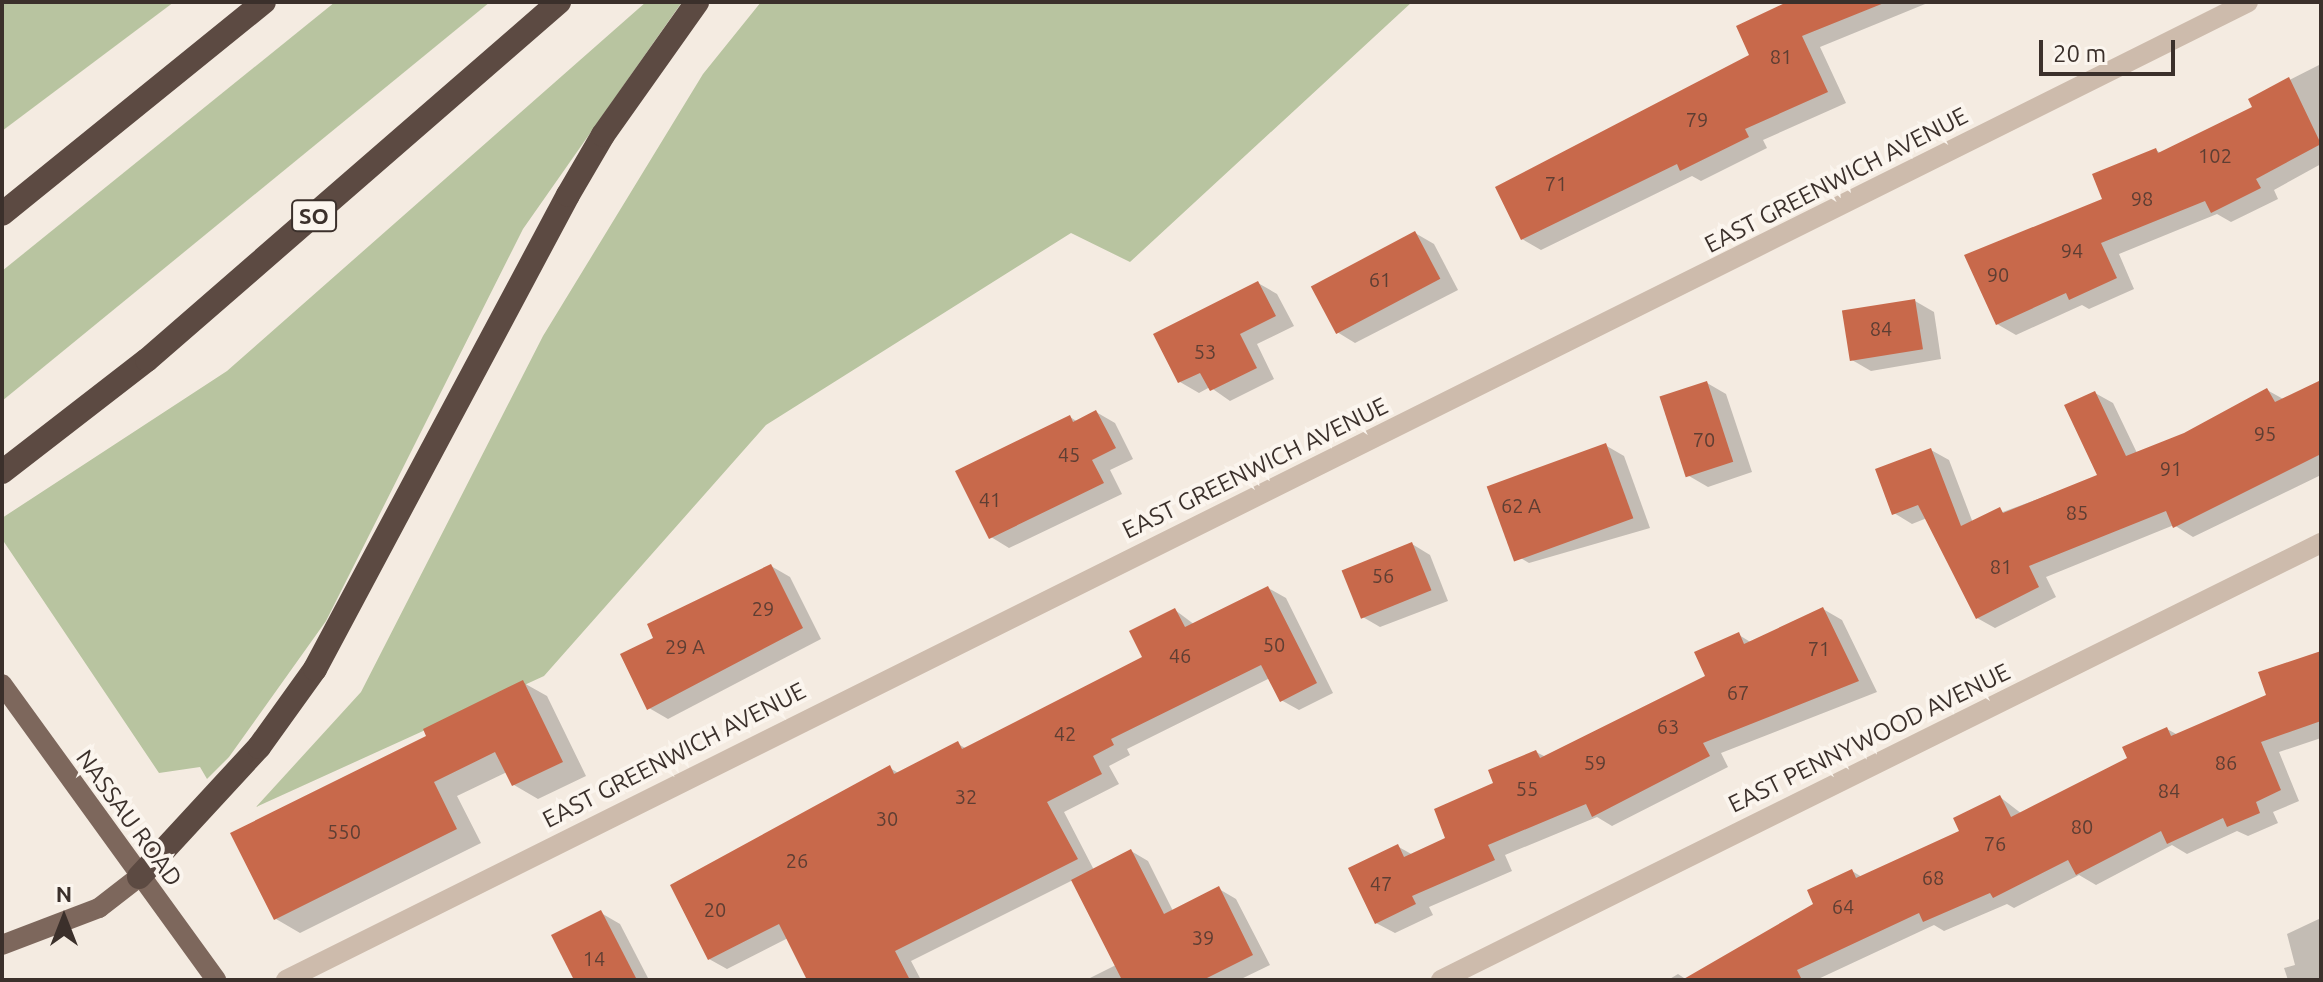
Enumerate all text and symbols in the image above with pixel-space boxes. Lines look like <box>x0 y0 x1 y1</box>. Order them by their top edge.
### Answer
scale bar <box>2043 24 2179 74</box>
text: 20 m <box>2053 40 2106 67</box>
house number: 81 <box>1770 44 1792 68</box>
street label: EAST GREENWICH AVENUE <box>1700 101 1972 259</box>
house number: 79 <box>1686 107 1708 131</box>
house number: 102 <box>2198 143 2232 167</box>
house number: 71 <box>1545 171 1567 195</box>
house number: 98 <box>2131 186 2153 210</box>
road number: SO <box>290 198 338 234</box>
house number: 94 <box>2061 238 2083 262</box>
house number: 90 <box>1987 262 2009 286</box>
house number: 61 <box>1369 267 1391 291</box>
house number: 84 <box>1870 316 1892 340</box>
house number: 53 <box>1194 339 1216 363</box>
street label: EAST GREENWICH AVENUE <box>1118 391 1392 545</box>
house number: 95 <box>2254 421 2276 445</box>
house number: 70 <box>1693 427 1715 451</box>
house number: 45 <box>1058 442 1080 466</box>
house number: 91 <box>2160 456 2182 480</box>
house number: 41 <box>979 487 1001 511</box>
house number: 62 A <box>1501 493 1541 517</box>
house number: 85 <box>2066 500 2088 524</box>
house number: 81 <box>1990 554 2012 578</box>
house number: 56 <box>1372 563 1394 587</box>
house number: 29 <box>752 596 774 620</box>
house number: 50 <box>1263 632 1285 656</box>
house number: 29 A <box>665 634 705 658</box>
house number: 71 <box>1808 636 1830 660</box>
house number: 46 <box>1169 643 1191 667</box>
street label: EAST PENNYWOOD AVENUE <box>1724 657 2014 819</box>
street label: EAST GREENWICH AVENUE <box>538 676 810 834</box>
house number: 67 <box>1727 680 1749 704</box>
house number: 63 <box>1657 714 1679 738</box>
house number: 42 <box>1054 721 1076 745</box>
street label: NASSAU ROAD <box>70 744 188 892</box>
house number: 59 <box>1584 750 1606 774</box>
house number: 86 <box>2215 750 2237 774</box>
house number: 55 <box>1516 776 1538 800</box>
house number: 84 <box>2158 778 2180 802</box>
house number: 32 <box>955 784 977 808</box>
house number: 30 <box>876 806 898 830</box>
house number: 80 <box>2071 814 2093 838</box>
house number: 550 <box>327 819 361 843</box>
house number: 76 <box>1984 831 2006 855</box>
house number: 26 <box>786 848 808 872</box>
house number: 68 <box>1922 865 1944 889</box>
house number: 47 <box>1370 871 1392 895</box>
north arrow <box>24 878 104 958</box>
text: N <box>56 881 72 906</box>
house number: 64 <box>1832 894 1854 918</box>
house number: 20 <box>704 897 726 921</box>
house number: 39 <box>1192 925 1214 949</box>
house number: 14 <box>583 946 605 970</box>

